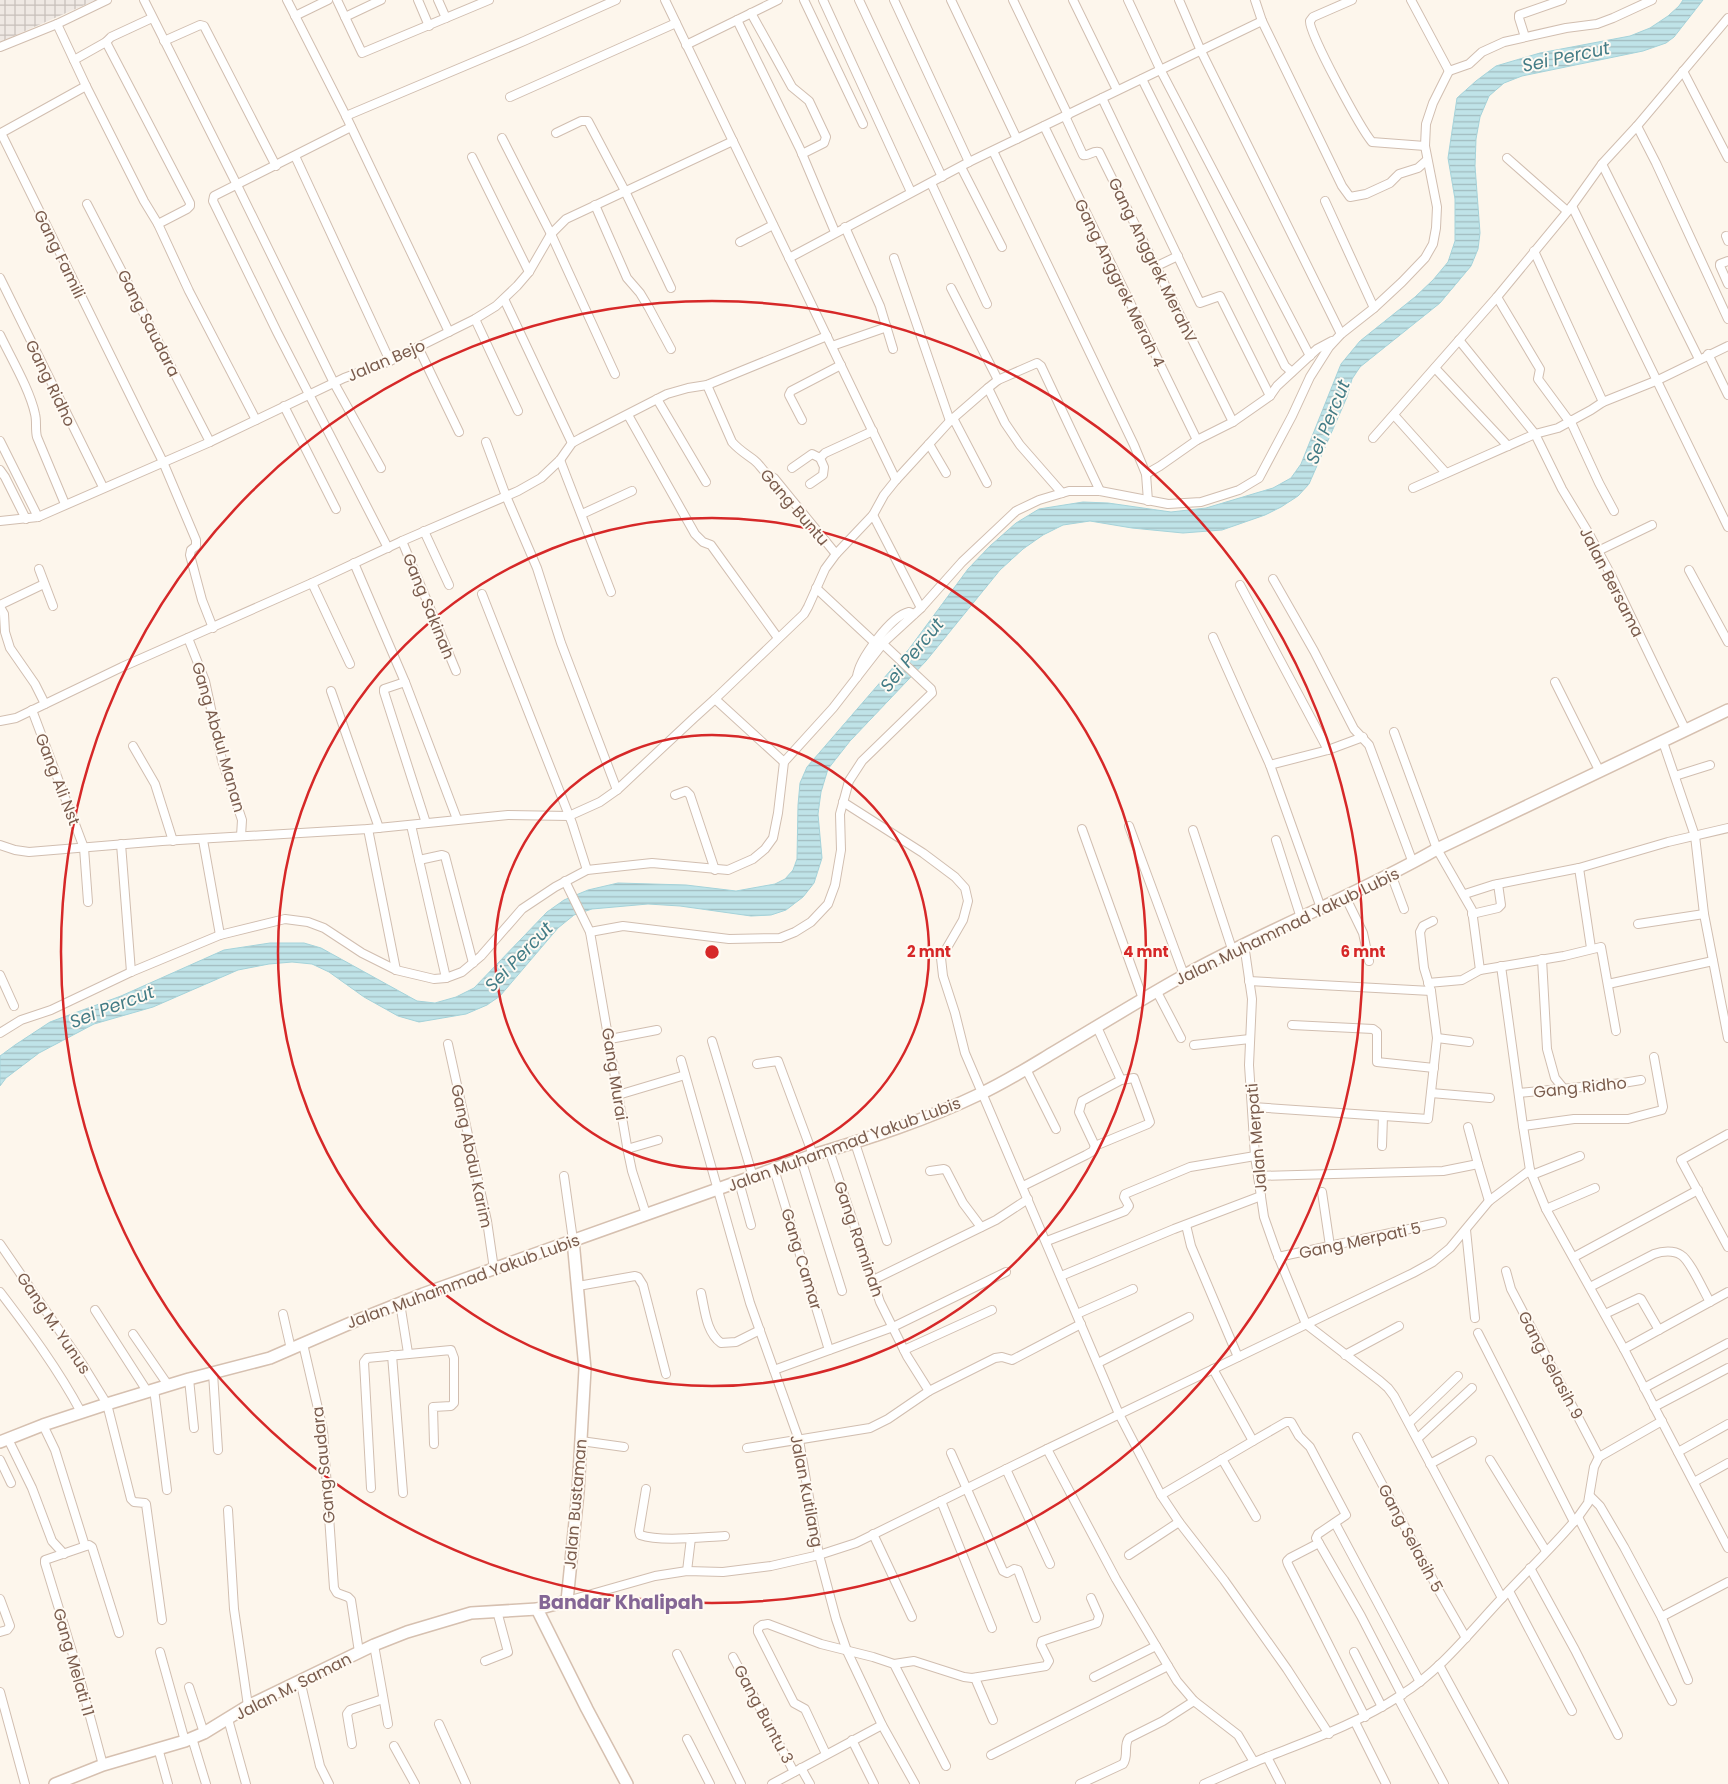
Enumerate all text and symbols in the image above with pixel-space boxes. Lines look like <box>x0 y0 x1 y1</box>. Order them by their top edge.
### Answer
water label: Sei Percut <box>1520 35 1612 78</box>
street label: Gang Anggrek MerahV <box>1103 174 1203 347</box>
street label: Gang Anggrek Merah 4 <box>1069 195 1170 371</box>
street label: Gang Famili <box>28 206 91 302</box>
street label: Gang Saudara <box>112 266 185 381</box>
street label: Jalan Bejo <box>344 334 429 387</box>
street label: Gang Ridho <box>20 336 81 430</box>
water label: Sei Percut <box>1299 376 1356 468</box>
street label: Gang Buntu <box>755 464 834 551</box>
street label: Jalan Bersama <box>1574 523 1649 641</box>
street label: Gang Sakinah <box>397 550 460 663</box>
water label: Sei Percut <box>874 612 950 697</box>
street label: Gang Abdul Manan <box>186 659 251 815</box>
street label: Gang Ali Nst <box>29 730 86 829</box>
street label: Jalan Muhammad Yakub Lubis <box>1171 862 1403 991</box>
water label: Sei Percut <box>479 916 559 997</box>
text: 2 mnt <box>907 941 951 962</box>
text: 4 mnt <box>1123 941 1169 962</box>
text: 6 mnt <box>1341 941 1385 962</box>
centre of rings <box>703 943 721 961</box>
water label: Sei Percut <box>66 979 158 1034</box>
street label: Gang Murai <box>596 1026 633 1122</box>
street label: Gang Ridho <box>1532 1071 1628 1104</box>
street label: Gang Abdul Karim <box>445 1082 498 1230</box>
street label: Jalan Merpati <box>1240 1082 1273 1194</box>
street label: Jalan Muhammad Yakub Lubis <box>724 1092 964 1197</box>
street label: Gang Raminah <box>828 1178 889 1300</box>
street label: Gang Camar <box>775 1206 828 1313</box>
street label: Gang Merpati 5 <box>1297 1216 1423 1265</box>
street label: Jalan Muhammad Yakub Lubis <box>343 1229 583 1334</box>
street label: Gang M. Yunus <box>11 1268 96 1379</box>
street label: Gang Selasih 9 <box>1512 1307 1589 1423</box>
street label: Gang Saudara <box>306 1405 341 1525</box>
street label: Jalan Kutilang <box>784 1433 829 1549</box>
street label: Jalan Bustaman <box>558 1438 593 1570</box>
street label: Gang Selasih 5 <box>1372 1480 1449 1596</box>
district label: Bandar Khalipah <box>539 1589 703 1616</box>
street label: Gang Melati 11 <box>47 1605 100 1719</box>
street label: Jalan M. Saman <box>231 1647 355 1726</box>
street label: Gang Buntu 3 <box>728 1661 799 1768</box>

